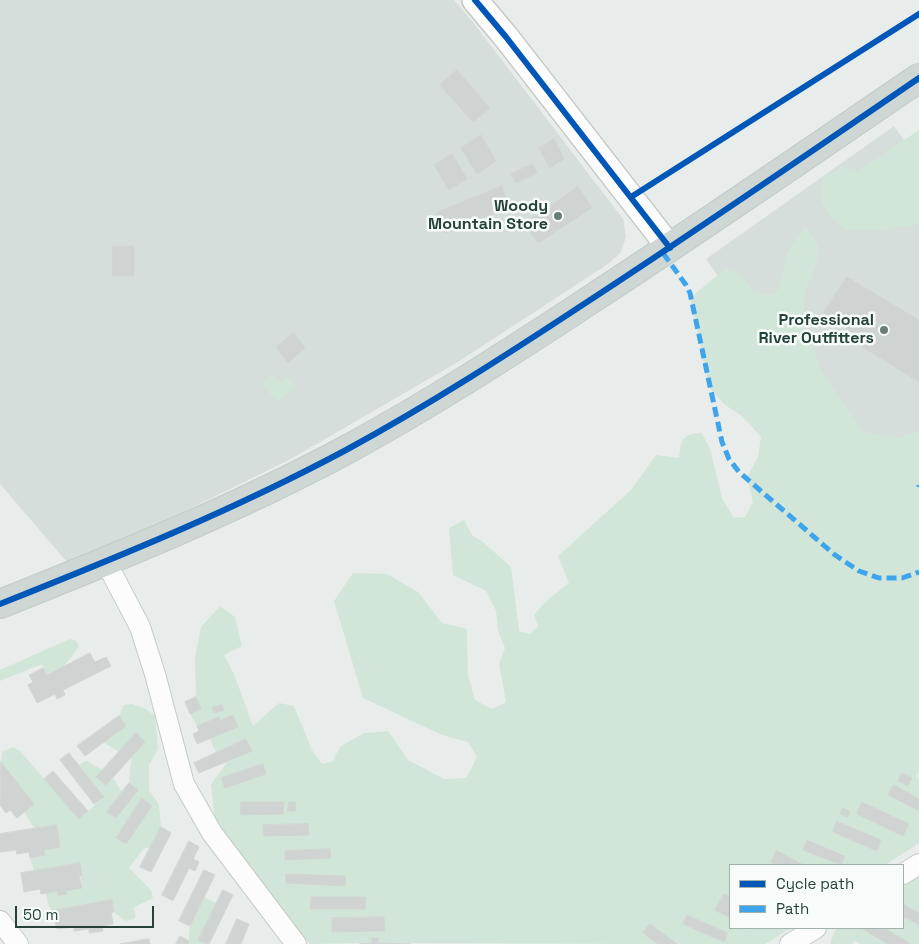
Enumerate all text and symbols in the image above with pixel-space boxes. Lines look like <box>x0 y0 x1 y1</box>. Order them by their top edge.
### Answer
place label: Woody Mountain Store <box>428 197 548 235</box>
marker: Woody Mountain Store <box>552 210 564 222</box>
place label: Professional River Outfitters <box>759 311 874 349</box>
marker: Professional River Outfitters <box>878 324 890 336</box>
legend <box>729 864 904 929</box>
text: Cycle path <box>776 874 854 893</box>
scale bar <box>18 896 156 928</box>
text: Path <box>776 899 809 918</box>
text: 50 m <box>23 905 58 924</box>

